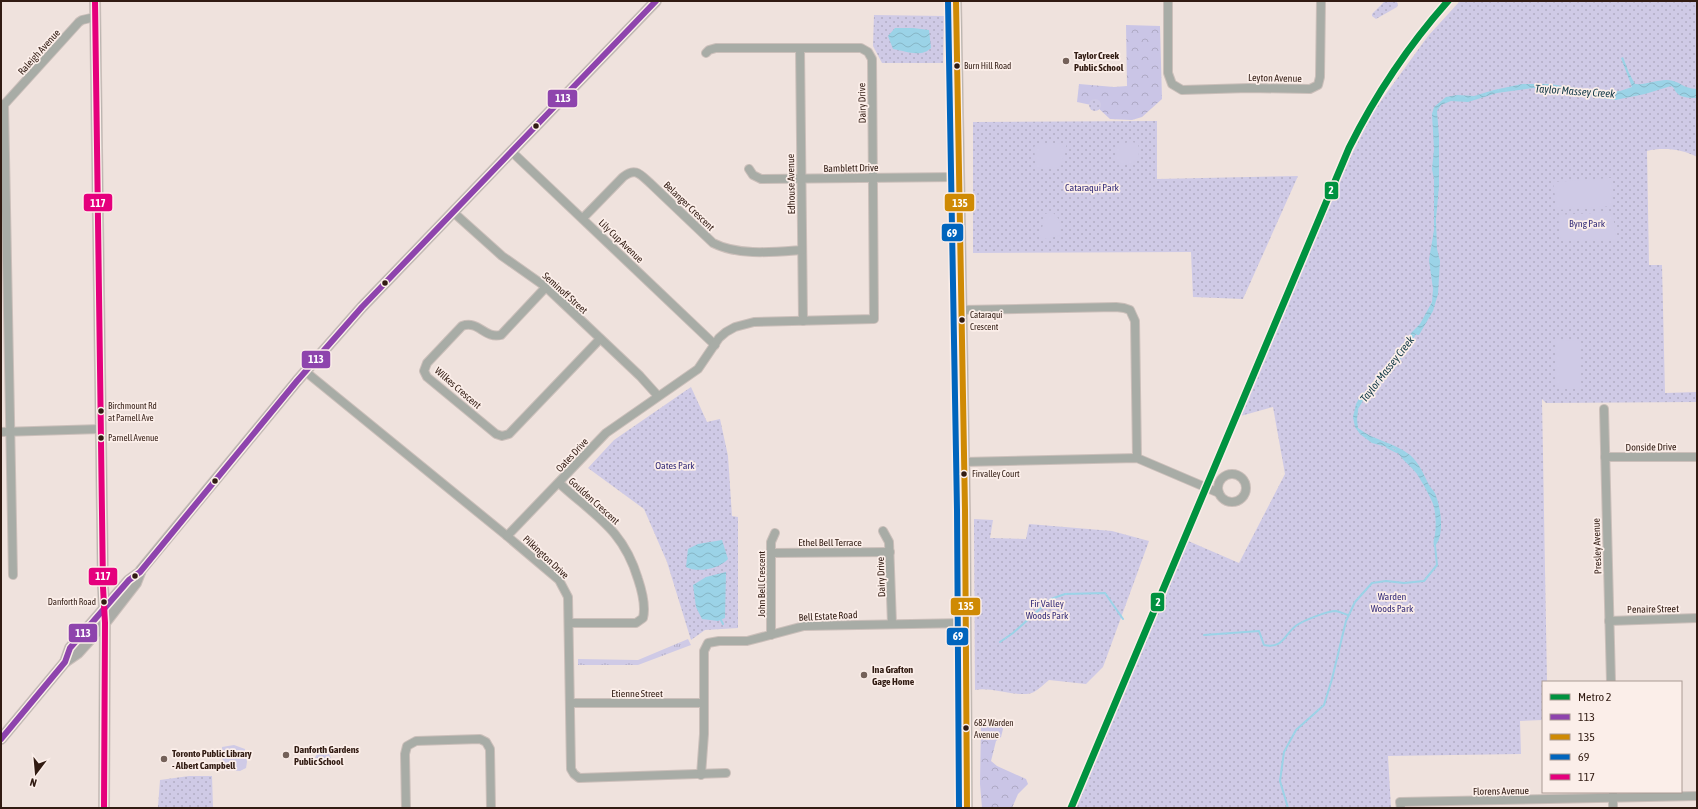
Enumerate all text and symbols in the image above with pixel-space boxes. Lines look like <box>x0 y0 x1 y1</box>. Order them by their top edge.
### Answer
street label: Raleigh Avenue <box>16 27 63 77</box>
place label: Taylor Creek Public School <box>1074 50 1124 73</box>
marker: Taylor Creek Public School <box>1061 56 1071 66</box>
marker: Burn Hill Road <box>952 61 962 71</box>
place label: Burn Hill Road <box>964 61 1011 71</box>
street label: Leyton Avenue <box>1248 72 1302 84</box>
street label: Dairy Drive <box>856 82 868 123</box>
water label: Taylor Massey Creek <box>1535 82 1616 100</box>
line badge: 113 <box>547 89 578 108</box>
text: 113 <box>555 92 571 104</box>
unlabelled marker <box>531 121 541 131</box>
street label: Edhouse Avenue <box>785 153 797 214</box>
street label: Bamblett Drive <box>823 162 879 174</box>
street label: Belanger Crescent <box>661 179 717 233</box>
line badge: 2 <box>1324 181 1339 200</box>
park label: Cataraqui Park <box>1065 182 1120 193</box>
text: 2 <box>1328 184 1334 196</box>
line badge: 117 <box>83 193 113 212</box>
line badge: 135 <box>944 193 975 212</box>
text: 117 <box>90 197 106 209</box>
text: 135 <box>952 197 968 209</box>
street label: Lily Cup Avenue <box>597 217 646 265</box>
park label: Byng Park <box>1569 218 1606 229</box>
line badge: 69 <box>941 223 964 242</box>
text: 69 <box>947 227 957 239</box>
street label: Seminoff Street <box>540 270 590 316</box>
unlabelled marker <box>380 278 390 288</box>
place label: Cataraqui Crescent <box>970 310 1002 332</box>
marker: Cataraqui Crescent <box>957 315 967 325</box>
water label: Taylor Massey Creek <box>1358 334 1416 404</box>
line badge: 113 <box>301 350 331 369</box>
text: 113 <box>308 353 324 365</box>
street label: Wilkes Crescent <box>433 365 483 411</box>
place label: Birchmount Rd at Parnell Ave <box>108 401 157 423</box>
marker: Birchmount Rd at Parnell Ave <box>96 406 106 416</box>
marker: Parnell Avenue <box>96 433 106 443</box>
place label: Parnell Avenue <box>108 433 158 443</box>
street label: Oates Drive <box>554 436 591 474</box>
street label: Donside Drive <box>1625 441 1677 453</box>
park label: Oates Park <box>655 460 695 471</box>
marker: Firvalley Court <box>959 469 969 479</box>
place label: Firvalley Court <box>972 469 1020 479</box>
street label: Goulden Crescent <box>566 475 622 527</box>
unlabelled marker <box>210 476 220 486</box>
street label: Presley Avenue <box>1591 517 1603 574</box>
street label: Pilkington Drive <box>521 533 571 581</box>
street label: Ethel Bell Terrace <box>798 537 862 548</box>
street label: John Bell Crescent <box>756 551 767 617</box>
street label: Dairy Drive <box>875 556 887 597</box>
line badge: 117 <box>88 567 118 586</box>
text: 117 <box>95 570 111 582</box>
unlabelled marker <box>130 571 140 581</box>
park label: Warden Woods Park <box>1371 591 1414 614</box>
line badge: 2 <box>1150 592 1165 612</box>
text: 2 <box>1155 596 1161 608</box>
place label: Danforth Road <box>48 597 96 607</box>
marker: Danforth Road <box>99 597 109 607</box>
line badge: 135 <box>950 597 981 616</box>
park label: Fir Valley Woods Park <box>1026 598 1069 621</box>
text: 135 <box>958 600 974 612</box>
street label: Penaire Street <box>1627 603 1679 615</box>
street label: Bell Estate Road <box>798 609 858 623</box>
line badge: 113 <box>68 623 98 643</box>
text: 113 <box>75 627 91 639</box>
line badge: 69 <box>946 627 969 646</box>
text: 69 <box>953 630 963 642</box>
place label: Ina Grafton Gage Home <box>872 664 915 687</box>
marker: Ina Grafton Gage Home <box>859 670 869 680</box>
legend <box>1542 681 1682 793</box>
street label: Etienne Street <box>611 688 663 699</box>
text: Metro 2 <box>1578 690 1611 704</box>
text: 113 <box>1578 710 1595 724</box>
place label: 682 Warden Avenue <box>974 718 1014 740</box>
marker: 682 Warden Avenue <box>961 723 971 733</box>
text: 135 <box>1578 730 1595 744</box>
place label: Danforth Gardens Public School <box>294 744 360 767</box>
place label: Toronto Public Library - Albert Campbell <box>172 748 253 771</box>
marker: Danforth Gardens Public School <box>281 750 291 760</box>
text: 69 <box>1578 750 1590 764</box>
north arrow <box>16 753 56 793</box>
marker: Toronto Public Library - Albert Campbell <box>159 754 169 764</box>
text: 117 <box>1578 770 1595 784</box>
text: N <box>28 776 38 789</box>
street label: Florens Avenue <box>1473 785 1530 797</box>

